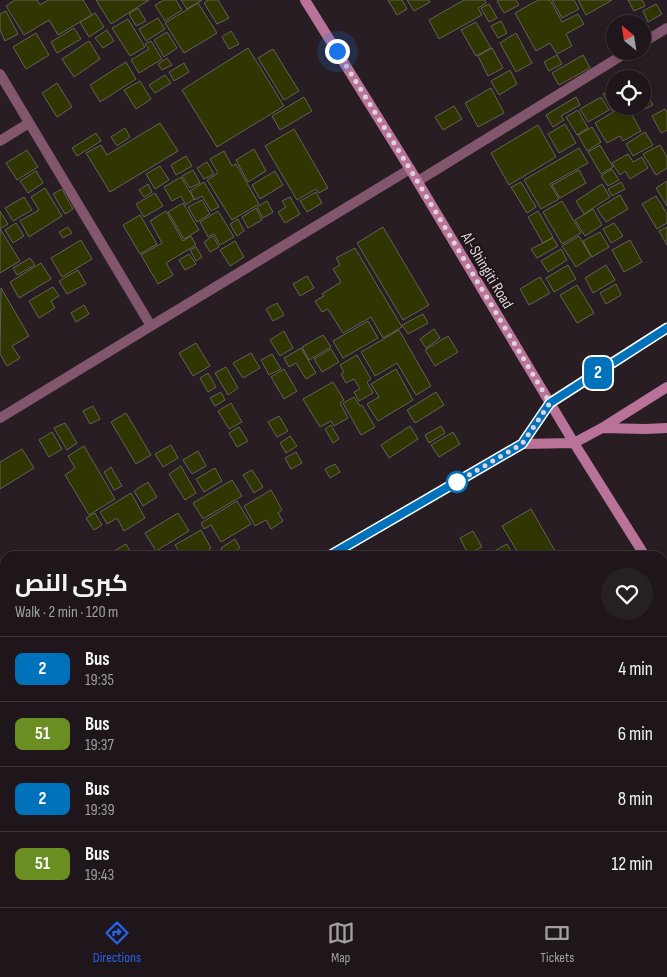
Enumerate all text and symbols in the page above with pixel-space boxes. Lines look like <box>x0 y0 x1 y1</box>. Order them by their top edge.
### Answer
north arrow <box>606 15 651 60</box>
map controls <box>606 15 651 115</box>
your location <box>325 39 350 64</box>
button: locate <box>606 70 651 115</box>
street label: Al-Shingiti Road <box>456 228 517 312</box>
line badge: 2 <box>582 357 614 389</box>
text: 2 <box>594 362 602 383</box>
unlabelled marker <box>446 471 468 493</box>
button: heart <box>601 568 653 620</box>
text: كبرى النص <box>15 569 128 598</box>
text: Walk · 2 min · 120 m <box>15 603 118 622</box>
text: Bus <box>85 648 110 671</box>
text: 2 <box>39 658 46 679</box>
text: 4 min <box>618 658 653 681</box>
text: 19:35 <box>85 671 114 690</box>
text: Bus <box>85 713 110 736</box>
text: 51 <box>35 723 50 744</box>
text: 6 min <box>618 723 653 746</box>
text: 19:37 <box>85 736 114 755</box>
text: Bus <box>85 778 110 801</box>
text: 2 <box>39 788 46 809</box>
text: 8 min <box>618 788 653 811</box>
text: 19:39 <box>85 801 115 820</box>
text: Bus <box>85 843 110 866</box>
text: 51 <box>35 853 50 874</box>
text: 12 min <box>611 853 653 876</box>
text: 19:43 <box>85 866 114 885</box>
tab: Directions <box>93 919 141 966</box>
tab: Map <box>327 919 355 966</box>
tab: Tickets <box>540 919 574 966</box>

